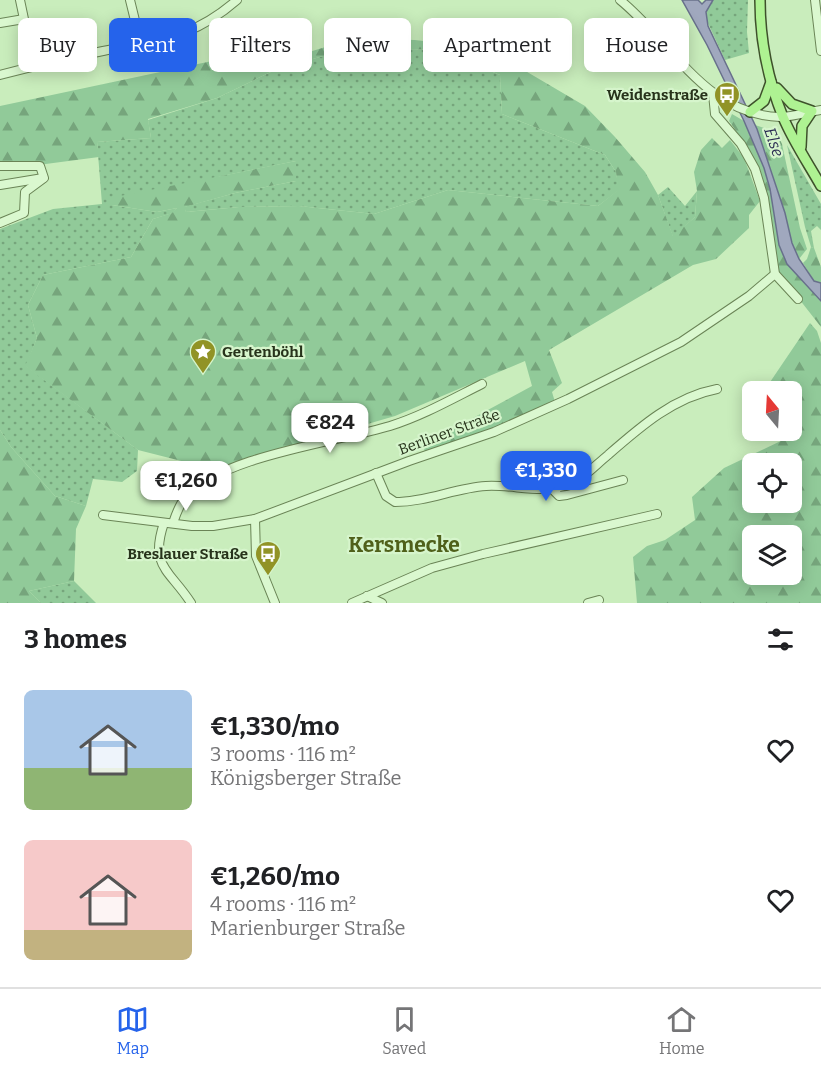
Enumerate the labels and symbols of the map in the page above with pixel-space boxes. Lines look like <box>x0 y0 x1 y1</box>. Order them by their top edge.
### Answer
bus stop icon: Weidenstraße <box>712 80 742 118</box>
place label: Weidenstraße <box>607 86 708 104</box>
water label: Else <box>760 125 788 159</box>
place icon: Gertenböhl <box>188 337 218 375</box>
place label: Gertenböhl <box>222 343 304 361</box>
north arrow <box>742 381 802 441</box>
pin: €824 <box>294 403 366 454</box>
street label: Berliner Straße <box>396 405 502 459</box>
pin: €1,330 <box>497 451 595 502</box>
pin: €1,260 <box>137 461 235 512</box>
district label: Kersmecke <box>348 532 460 558</box>
bus stop icon: Breslauer Straße <box>253 539 283 577</box>
place label: Breslauer Straße <box>127 545 248 563</box>

